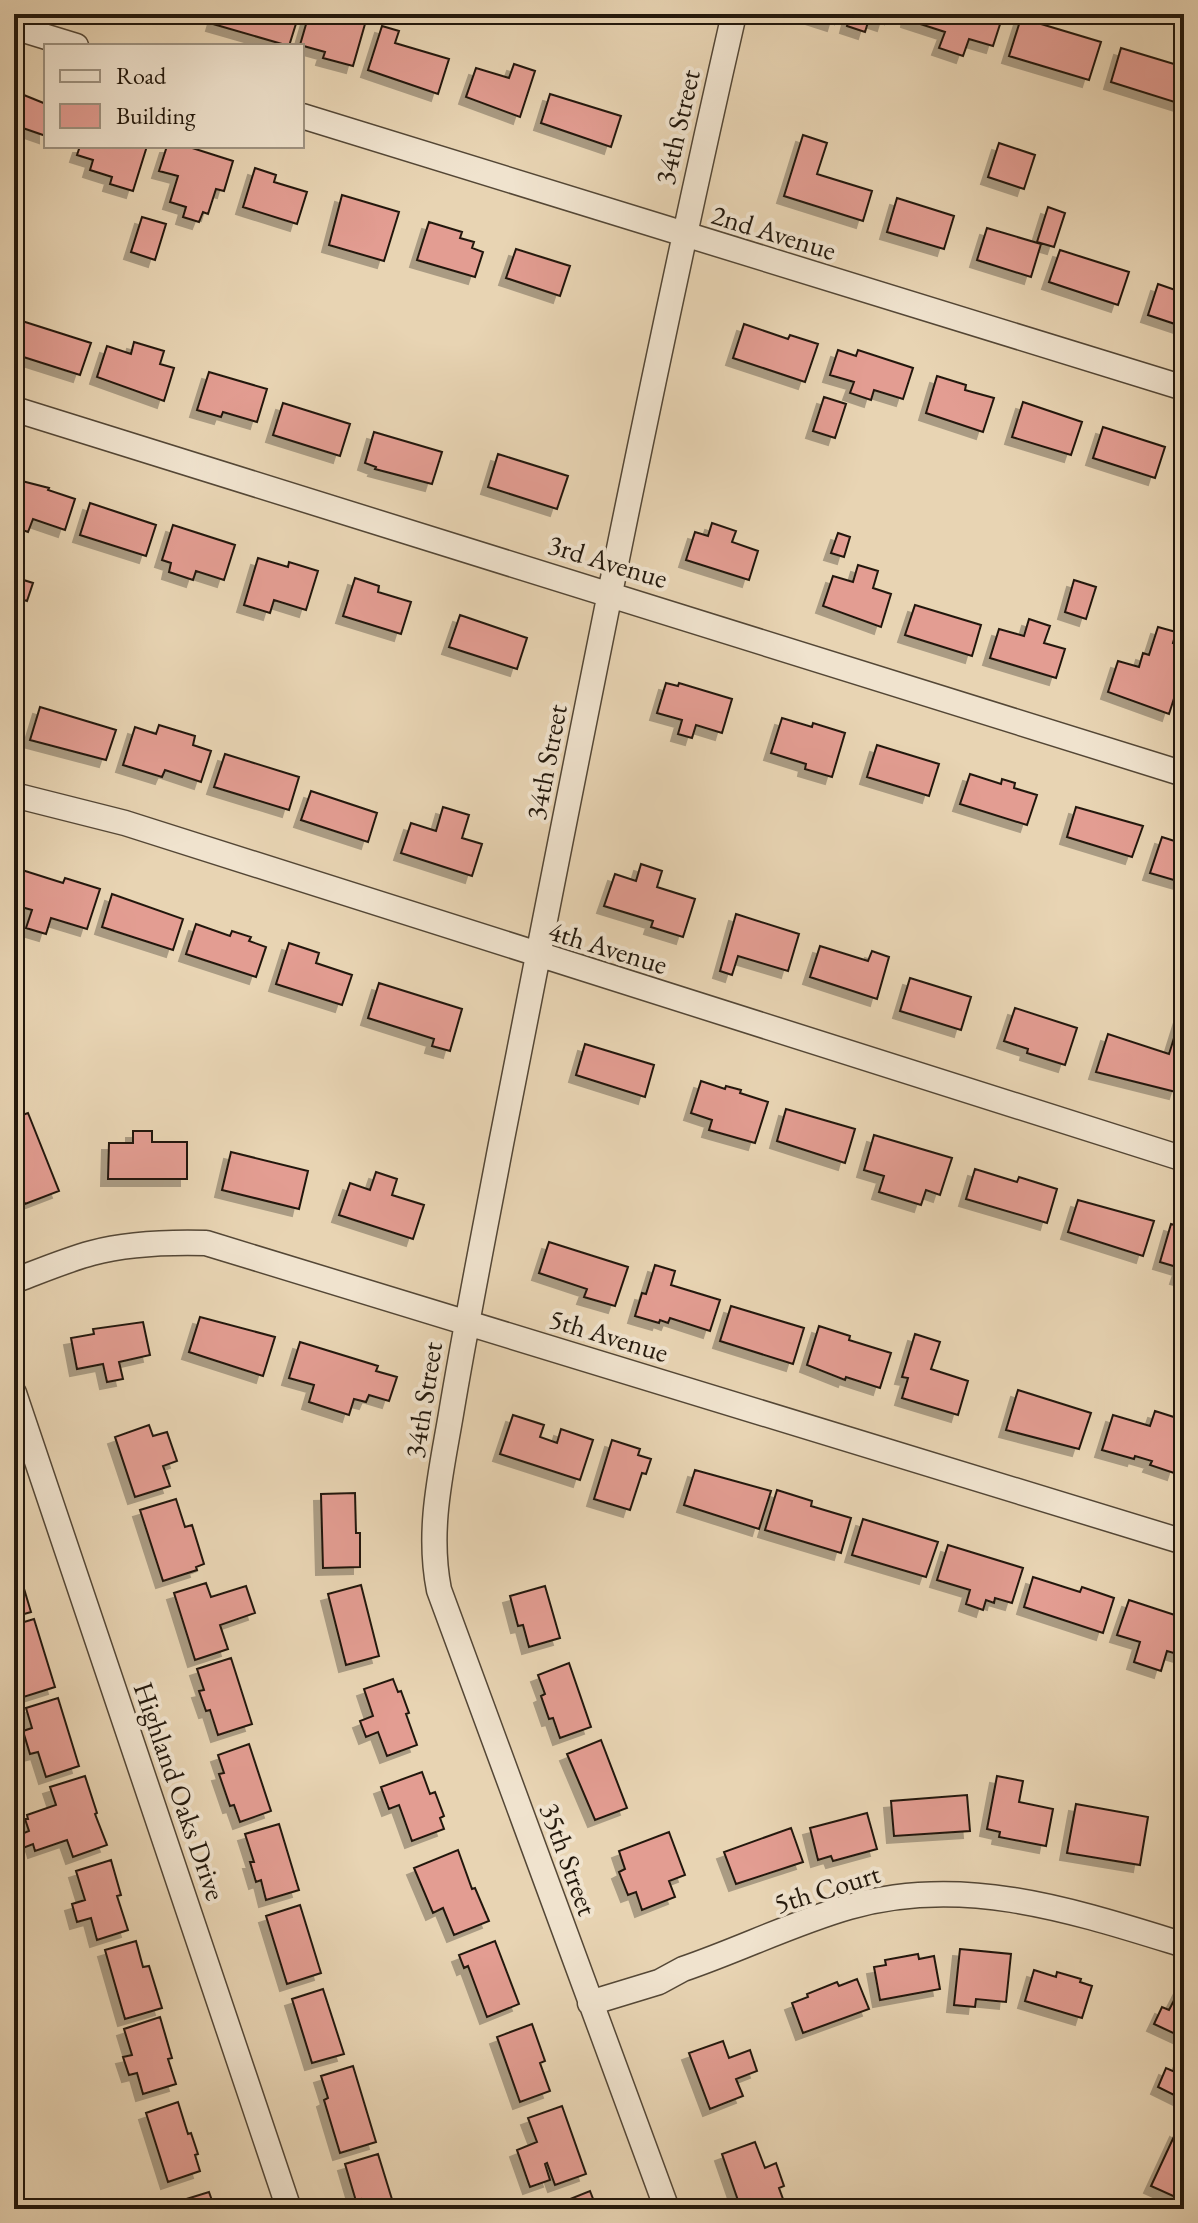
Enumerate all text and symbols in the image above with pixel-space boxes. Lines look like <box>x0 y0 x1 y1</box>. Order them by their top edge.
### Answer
legend <box>44 44 304 148</box>
text: Road <box>116 60 167 91</box>
street label: 34th Street <box>646 66 708 188</box>
text: Building <box>116 100 196 131</box>
street label: 2nd Avenue <box>707 196 841 268</box>
street label: 3rd Avenue <box>544 526 672 596</box>
street label: 34th Street <box>517 701 575 823</box>
street label: 4th Avenue <box>544 912 672 982</box>
street label: 5th Avenue <box>545 1300 673 1370</box>
street label: 34th Street <box>396 1339 450 1461</box>
street label: Highland Oaks Drive <box>126 1677 234 1905</box>
street label: 35th Street <box>532 1798 606 1920</box>
street label: 5th Court <box>770 1855 885 1921</box>

